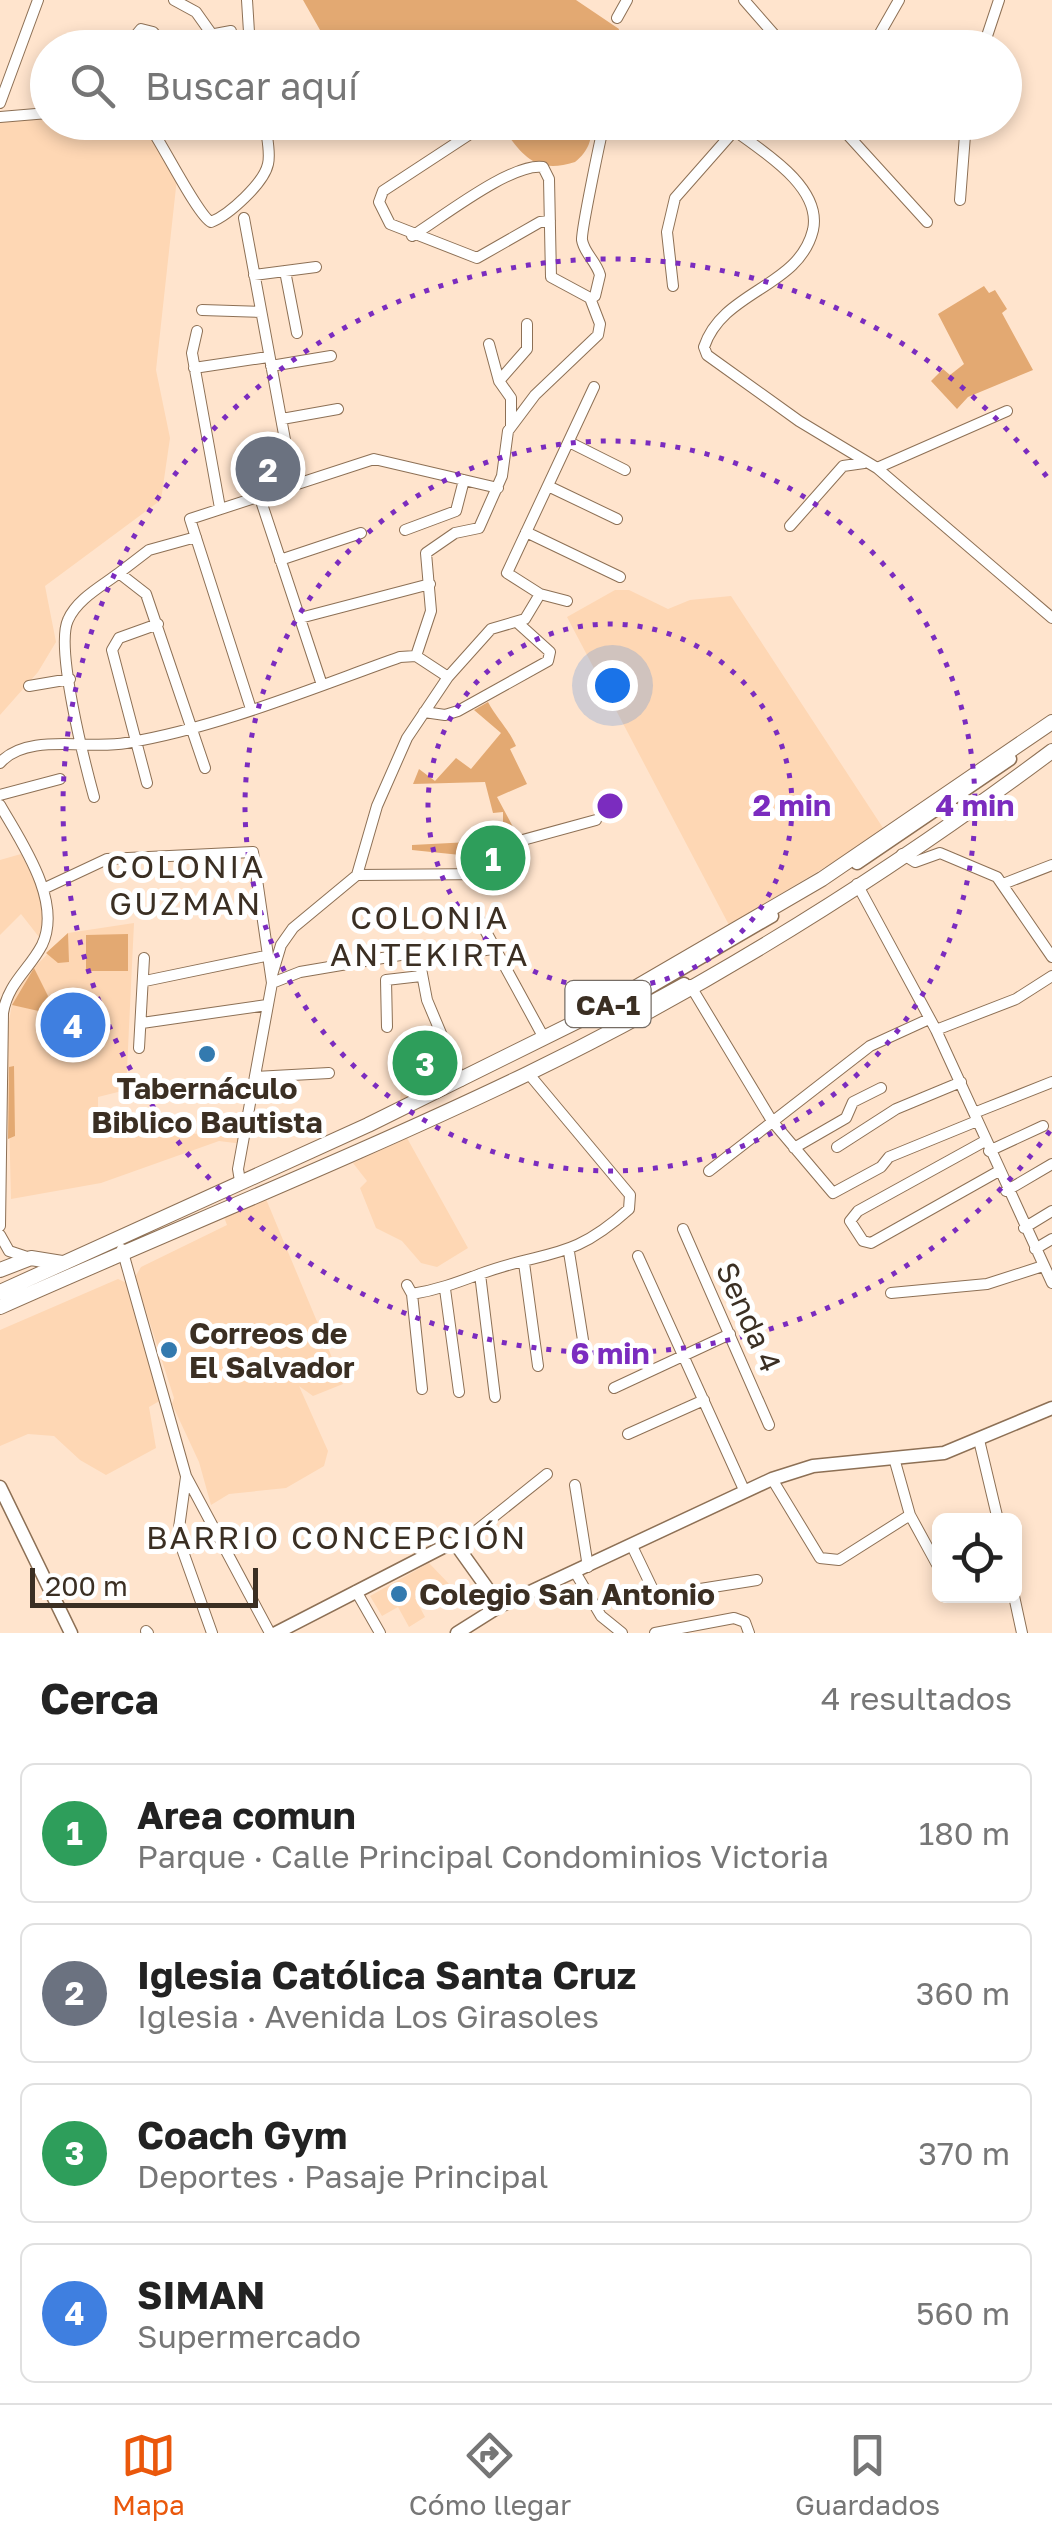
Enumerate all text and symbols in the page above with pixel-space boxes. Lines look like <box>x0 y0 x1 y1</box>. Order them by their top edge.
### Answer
search box <box>30 30 1022 140</box>
icon: search <box>65 58 120 113</box>
text: Buscar aquí <box>145 63 358 108</box>
pin: 2 <box>236 432 300 506</box>
your location <box>587 660 638 711</box>
text: 2 min <box>753 787 831 823</box>
text: 4 min <box>936 787 1014 823</box>
centre of rings <box>592 788 628 824</box>
pin: 1 <box>460 820 526 896</box>
district label: COLONIA GUZMAN <box>106 847 266 922</box>
district label: COLONIA ANTEKIRTA <box>330 898 530 973</box>
road number: CA-1 <box>566 981 650 1027</box>
pin: 4 <box>40 988 106 1062</box>
pin: 3 <box>392 1026 458 1100</box>
marker: Tabernáculo Biblico Bautista <box>196 1043 218 1065</box>
place label: Tabernáculo Biblico Bautista <box>91 1070 323 1140</box>
street label: Senda 4 <box>709 1257 789 1377</box>
place label: Correos de El Salvador <box>189 1315 355 1385</box>
text: 6 min <box>570 1335 650 1371</box>
marker: Correos de El Salvador <box>158 1339 180 1361</box>
map controls <box>932 1513 1022 1603</box>
button: locate <box>932 1513 1022 1603</box>
district label: BARRIO CONCEPCIÓN <box>146 1518 528 1556</box>
scale bar <box>30 1563 258 1608</box>
text: 200 m <box>45 1569 128 1602</box>
place label: Colegio San Antonio <box>419 1576 715 1612</box>
marker: Colegio San Antonio <box>388 1583 410 1605</box>
text: Cerca <box>40 1673 159 1723</box>
text: 4 resultados <box>821 1679 1012 1717</box>
text: Area comun <box>137 1792 356 1837</box>
text: 1 <box>66 1814 83 1852</box>
text: 180 m <box>919 1814 1010 1852</box>
text: Parque · Calle Principal Condominios Victoria <box>137 1837 829 1875</box>
text: Iglesia Católica Santa Cruz <box>137 1952 636 1997</box>
text: 2 <box>65 1974 84 2012</box>
text: 360 m <box>916 1974 1010 2012</box>
text: Iglesia · Avenida Los Girasoles <box>137 1997 599 2035</box>
text: Coach Gym <box>137 2112 347 2157</box>
text: 3 <box>65 2134 84 2172</box>
text: 370 m <box>918 2134 1010 2172</box>
text: Deportes · Pasaje Principal <box>137 2157 549 2195</box>
text: SIMAN <box>137 2272 265 2317</box>
text: 4 <box>64 2294 85 2332</box>
text: 560 m <box>916 2294 1010 2332</box>
text: Supermercado <box>137 2317 361 2355</box>
tab: Mapa <box>112 2428 185 2521</box>
tab: Cómo llegar <box>409 2428 571 2521</box>
tab: Guardados <box>795 2428 940 2521</box>

